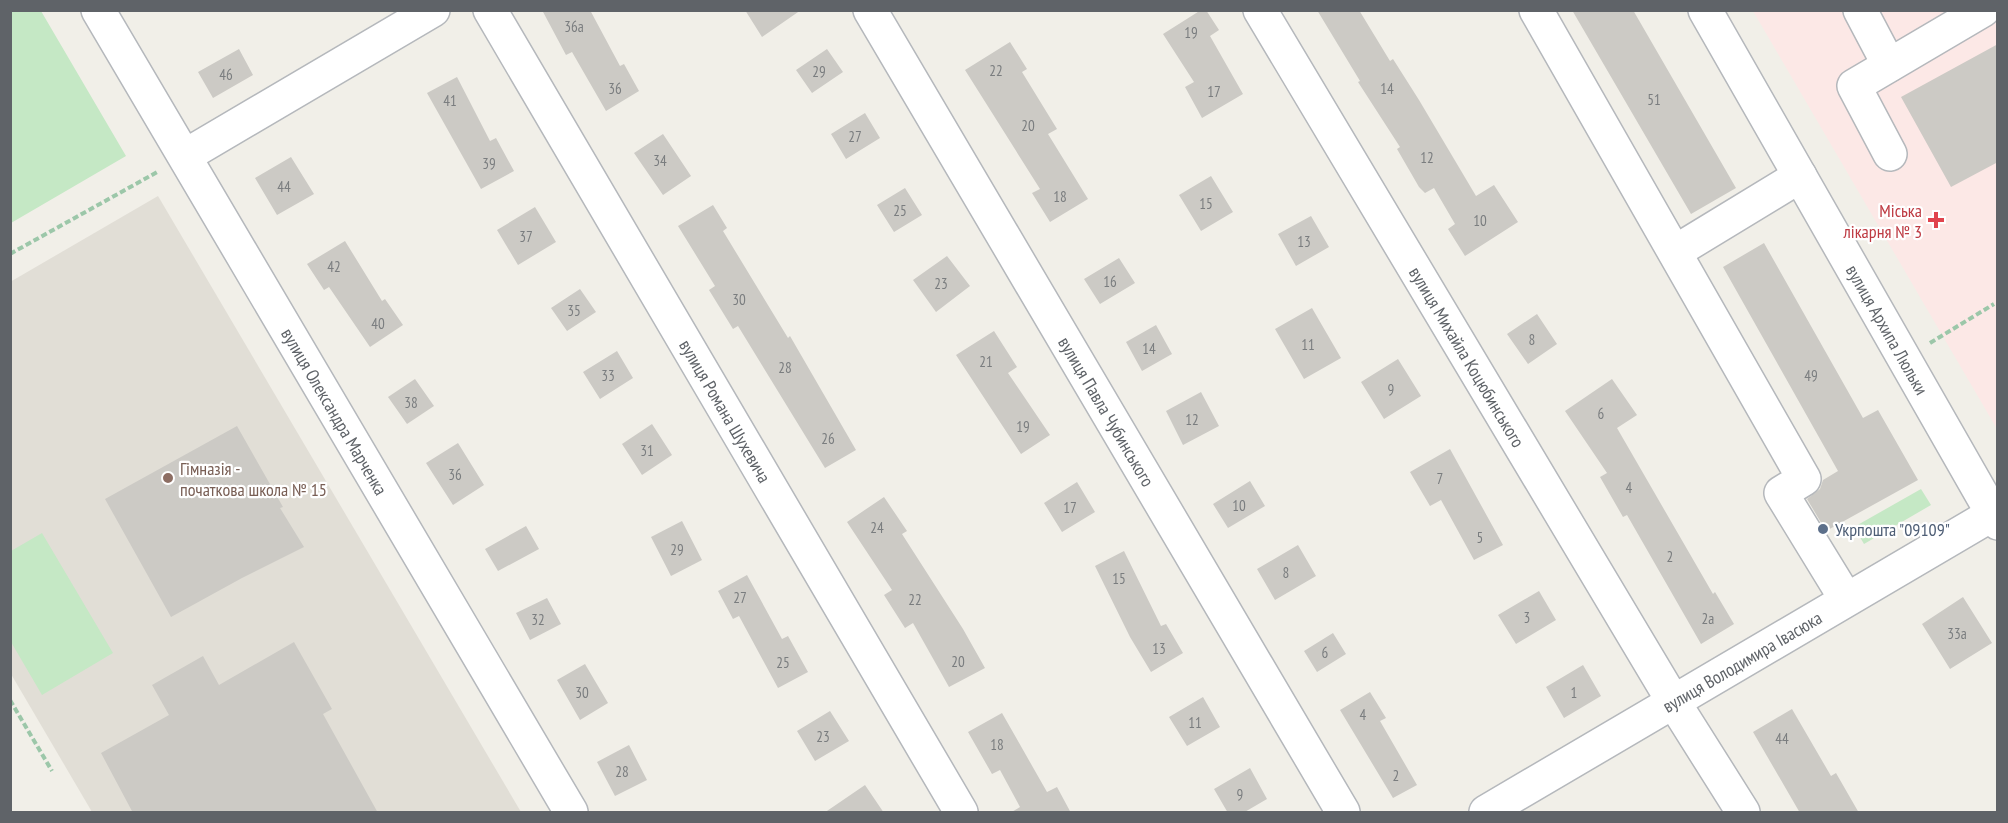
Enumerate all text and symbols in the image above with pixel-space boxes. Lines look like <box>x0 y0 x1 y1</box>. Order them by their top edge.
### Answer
house number: 36а <box>564 17 584 36</box>
house number: 19 <box>1184 23 1198 42</box>
house number: 22 <box>989 61 1003 80</box>
house number: 29 <box>812 62 826 81</box>
house number: 46 <box>219 65 233 84</box>
house number: 36 <box>608 79 622 98</box>
house number: 14 <box>1380 79 1394 98</box>
house number: 17 <box>1207 82 1221 101</box>
house number: 51 <box>1647 90 1661 109</box>
house number: 41 <box>443 91 457 110</box>
house number: 20 <box>1021 116 1035 135</box>
house number: 27 <box>848 127 862 146</box>
house number: 12 <box>1420 148 1434 167</box>
house number: 34 <box>653 151 667 170</box>
house number: 39 <box>482 154 496 173</box>
house number: 44 <box>277 177 291 196</box>
house number: 18 <box>1053 187 1067 206</box>
house number: 15 <box>1199 194 1213 213</box>
place label: Міська лікарня № 3 <box>1842 199 1922 243</box>
house number: 25 <box>893 201 907 220</box>
house number: 10 <box>1473 211 1487 230</box>
marker: Міська лікарня № 3 <box>1927 211 1945 229</box>
house number: 37 <box>519 227 533 246</box>
house number: 13 <box>1297 232 1311 251</box>
house number: 42 <box>327 257 341 276</box>
street label: вулиця Архипа Люльки <box>1841 260 1934 399</box>
street label: вулиця Михайла Коцюбинського <box>1404 262 1530 452</box>
house number: 16 <box>1103 272 1117 291</box>
house number: 23 <box>934 274 948 293</box>
house number: 30 <box>732 290 746 309</box>
house number: 35 <box>567 301 581 320</box>
house number: 40 <box>371 314 385 333</box>
street label: вулиця Олександра Марченка <box>277 324 393 499</box>
house number: 8 <box>1529 330 1535 349</box>
street label: вулиця Павла Чубинського <box>1054 332 1160 491</box>
street label: вулиця Романа Шухевича <box>675 335 776 487</box>
house number: 11 <box>1301 335 1315 354</box>
house number: 14 <box>1142 339 1156 358</box>
house number: 21 <box>979 352 993 371</box>
house number: 28 <box>778 358 792 377</box>
house number: 33 <box>601 366 615 385</box>
house number: 49 <box>1804 366 1818 385</box>
house number: 9 <box>1388 380 1394 399</box>
house number: 38 <box>404 393 418 412</box>
house number: 6 <box>1598 404 1605 423</box>
house number: 12 <box>1185 410 1199 429</box>
house number: 19 <box>1016 417 1030 436</box>
house number: 26 <box>821 429 835 448</box>
house number: 31 <box>640 441 654 460</box>
place label: Гімназія - початкова школа № 15 <box>180 457 327 501</box>
house number: 36 <box>448 465 462 484</box>
house number: 7 <box>1437 469 1443 488</box>
marker: Гімназія - початкова школа № 15 <box>161 471 175 485</box>
house number: 4 <box>1626 478 1633 497</box>
house number: 10 <box>1232 496 1246 515</box>
house number: 17 <box>1063 498 1077 517</box>
house number: 24 <box>870 518 884 537</box>
place label: Укрпошта "09109" <box>1835 518 1950 541</box>
marker: Укрпошта "09109" <box>1816 522 1830 536</box>
house number: 5 <box>1477 528 1483 547</box>
house number: 29 <box>670 540 684 559</box>
house number: 2 <box>1667 547 1673 566</box>
house number: 8 <box>1283 563 1289 582</box>
house number: 15 <box>1112 569 1126 588</box>
house number: 27 <box>733 588 747 607</box>
house number: 22 <box>908 590 922 609</box>
street label: вулиця Володимира Івасюка <box>1658 606 1826 717</box>
house number: 3 <box>1524 608 1530 627</box>
house number: 2а <box>1702 609 1714 628</box>
house number: 32 <box>531 610 545 629</box>
house number: 33а <box>1947 624 1967 643</box>
house number: 13 <box>1152 639 1166 658</box>
house number: 6 <box>1322 643 1329 662</box>
house number: 20 <box>951 652 965 671</box>
house number: 25 <box>776 653 790 672</box>
house number: 30 <box>575 683 589 702</box>
house number: 1 <box>1571 683 1577 702</box>
house number: 4 <box>1360 705 1367 724</box>
house number: 11 <box>1188 713 1202 732</box>
house number: 23 <box>816 727 830 746</box>
house number: 44 <box>1775 729 1789 748</box>
house number: 18 <box>990 735 1004 754</box>
house number: 28 <box>615 762 629 781</box>
house number: 2 <box>1393 766 1399 785</box>
house number: 9 <box>1237 785 1243 804</box>

